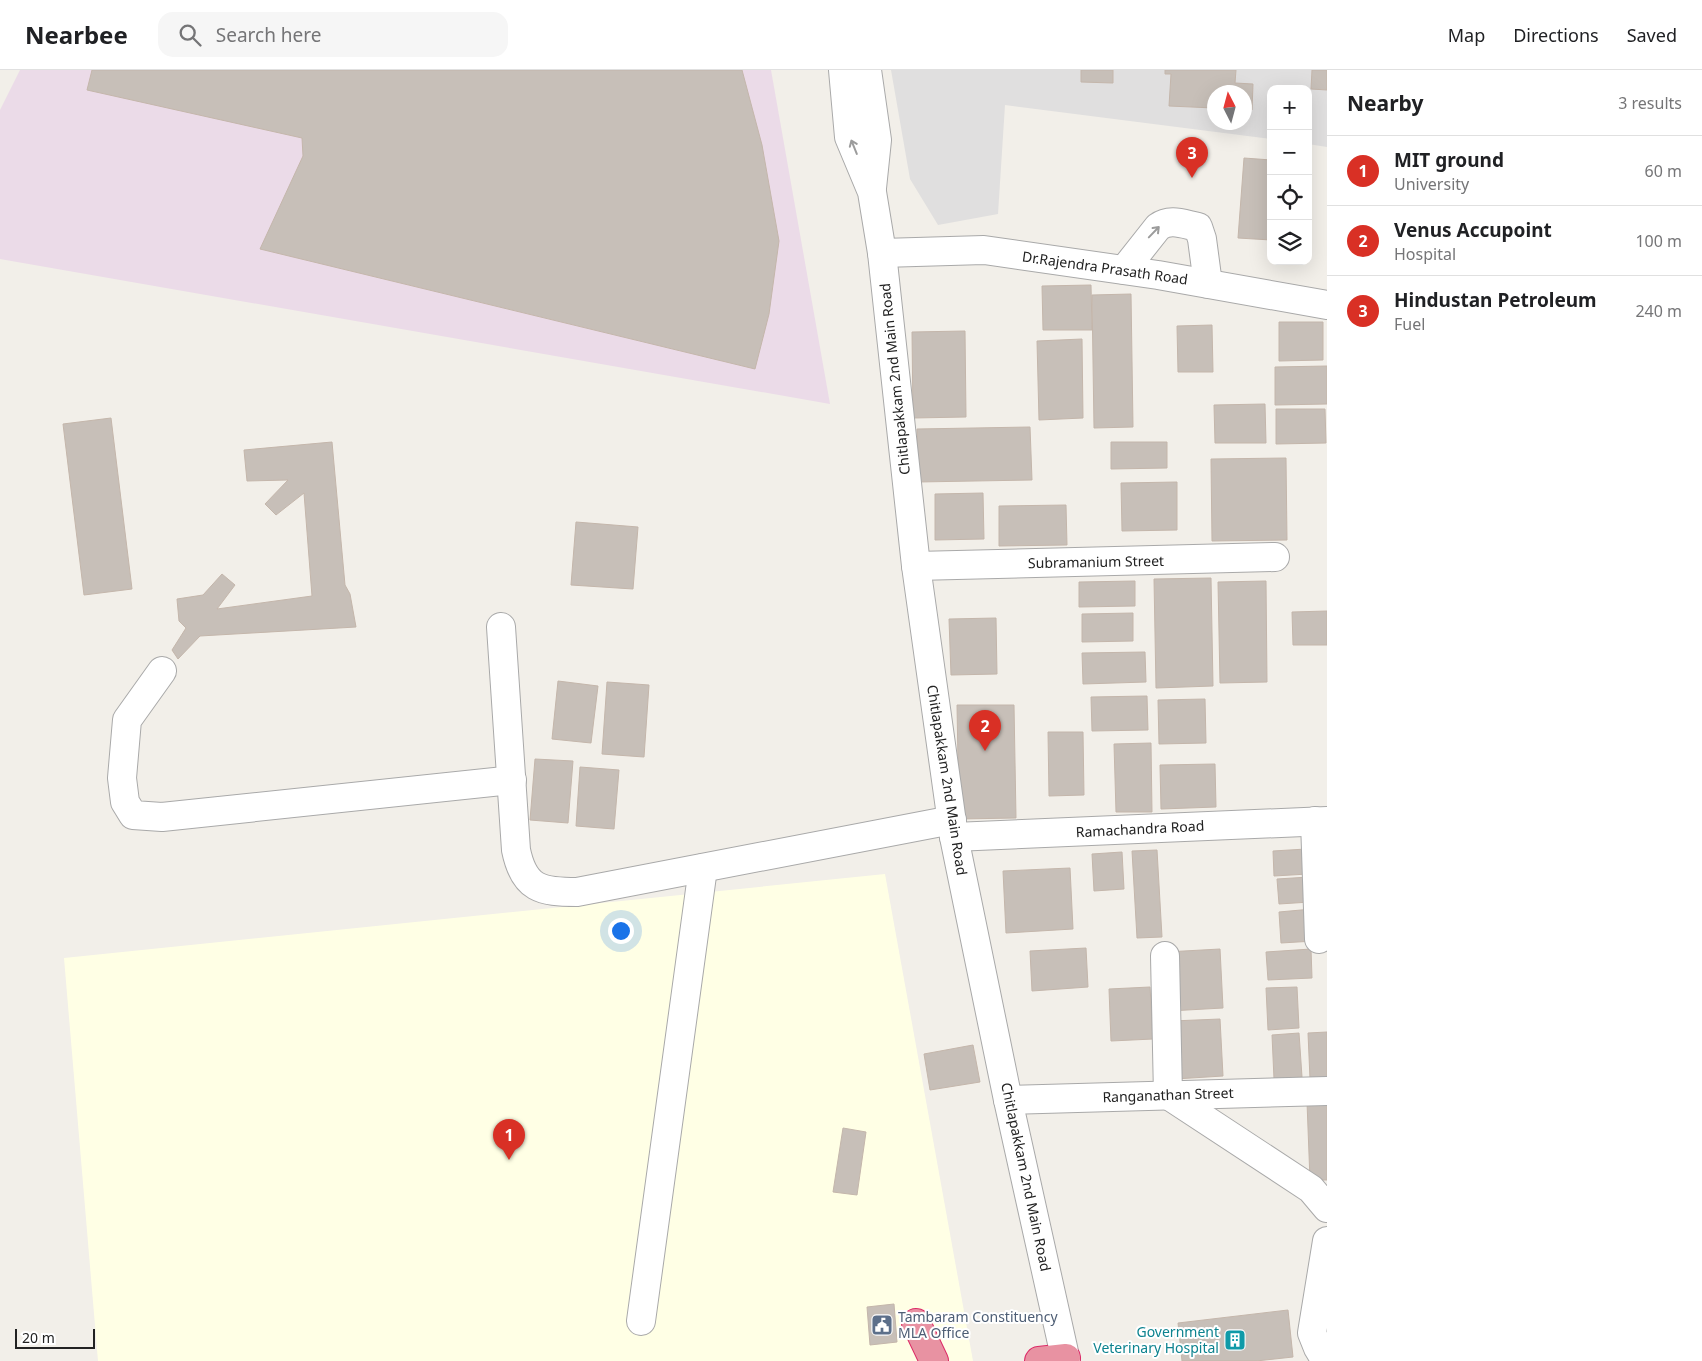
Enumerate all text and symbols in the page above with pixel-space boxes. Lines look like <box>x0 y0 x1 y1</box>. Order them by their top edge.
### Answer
search box <box>158 12 508 57</box>
text: Nearbee <box>25 18 128 51</box>
icon: search <box>176 21 204 49</box>
text: Search here <box>216 22 322 48</box>
text: Map <box>1448 23 1485 47</box>
text: Directions <box>1513 23 1599 47</box>
text: Saved <box>1627 23 1677 47</box>
north arrow <box>1207 85 1252 130</box>
map controls <box>1267 85 1312 265</box>
button: + <box>1267 85 1312 130</box>
text: Nearby <box>1347 89 1423 117</box>
text: 3 results <box>1618 92 1682 114</box>
button: − <box>1267 130 1312 175</box>
pin: 3 <box>1176 137 1208 178</box>
one-way arrow <box>848 140 858 155</box>
text: MIT ground <box>1394 147 1504 173</box>
text: 1 <box>1358 160 1368 182</box>
text: 60 m <box>1645 160 1682 182</box>
text: University <box>1394 173 1469 195</box>
button: locate <box>1267 175 1312 220</box>
text: Venus Accupoint <box>1394 217 1552 243</box>
button: layers <box>1267 220 1312 265</box>
one-way arrow <box>1148 226 1160 238</box>
text: 2 <box>1358 230 1368 252</box>
text: 100 m <box>1635 230 1682 252</box>
text: Hospital <box>1394 243 1456 265</box>
street label: Dr.Rajendra Prasath Road <box>1021 246 1189 289</box>
street label: Chitlapakkam 2nd Main Road <box>875 282 914 476</box>
text: Hindustan Petroleum <box>1394 287 1597 313</box>
text: 3 <box>1358 300 1368 322</box>
text: 240 m <box>1635 300 1682 322</box>
text: Fuel <box>1394 313 1425 335</box>
street label: Subramanium Street <box>1028 551 1164 572</box>
street label: Chitlapakkam 2nd Main Road <box>923 683 972 877</box>
pin: 2 <box>969 710 1001 751</box>
street label: Ramachandra Road <box>1075 816 1205 841</box>
your location <box>608 918 634 944</box>
street label: Chitlapakkam 2nd Main Road <box>997 1081 1056 1273</box>
street label: Ranganathan Street <box>1102 1083 1234 1106</box>
pin: 1 <box>493 1119 525 1160</box>
place label: Tambaram Constituency MLA Office <box>898 1307 1058 1342</box>
public building icon: Tambaram Constituency MLA Office <box>870 1313 894 1337</box>
place label: Government Veterinary Hospital <box>1093 1322 1219 1357</box>
scale bar <box>15 1326 95 1349</box>
text: 20 m <box>22 1328 55 1347</box>
building icon: Government Veterinary Hospital <box>1223 1328 1247 1352</box>

